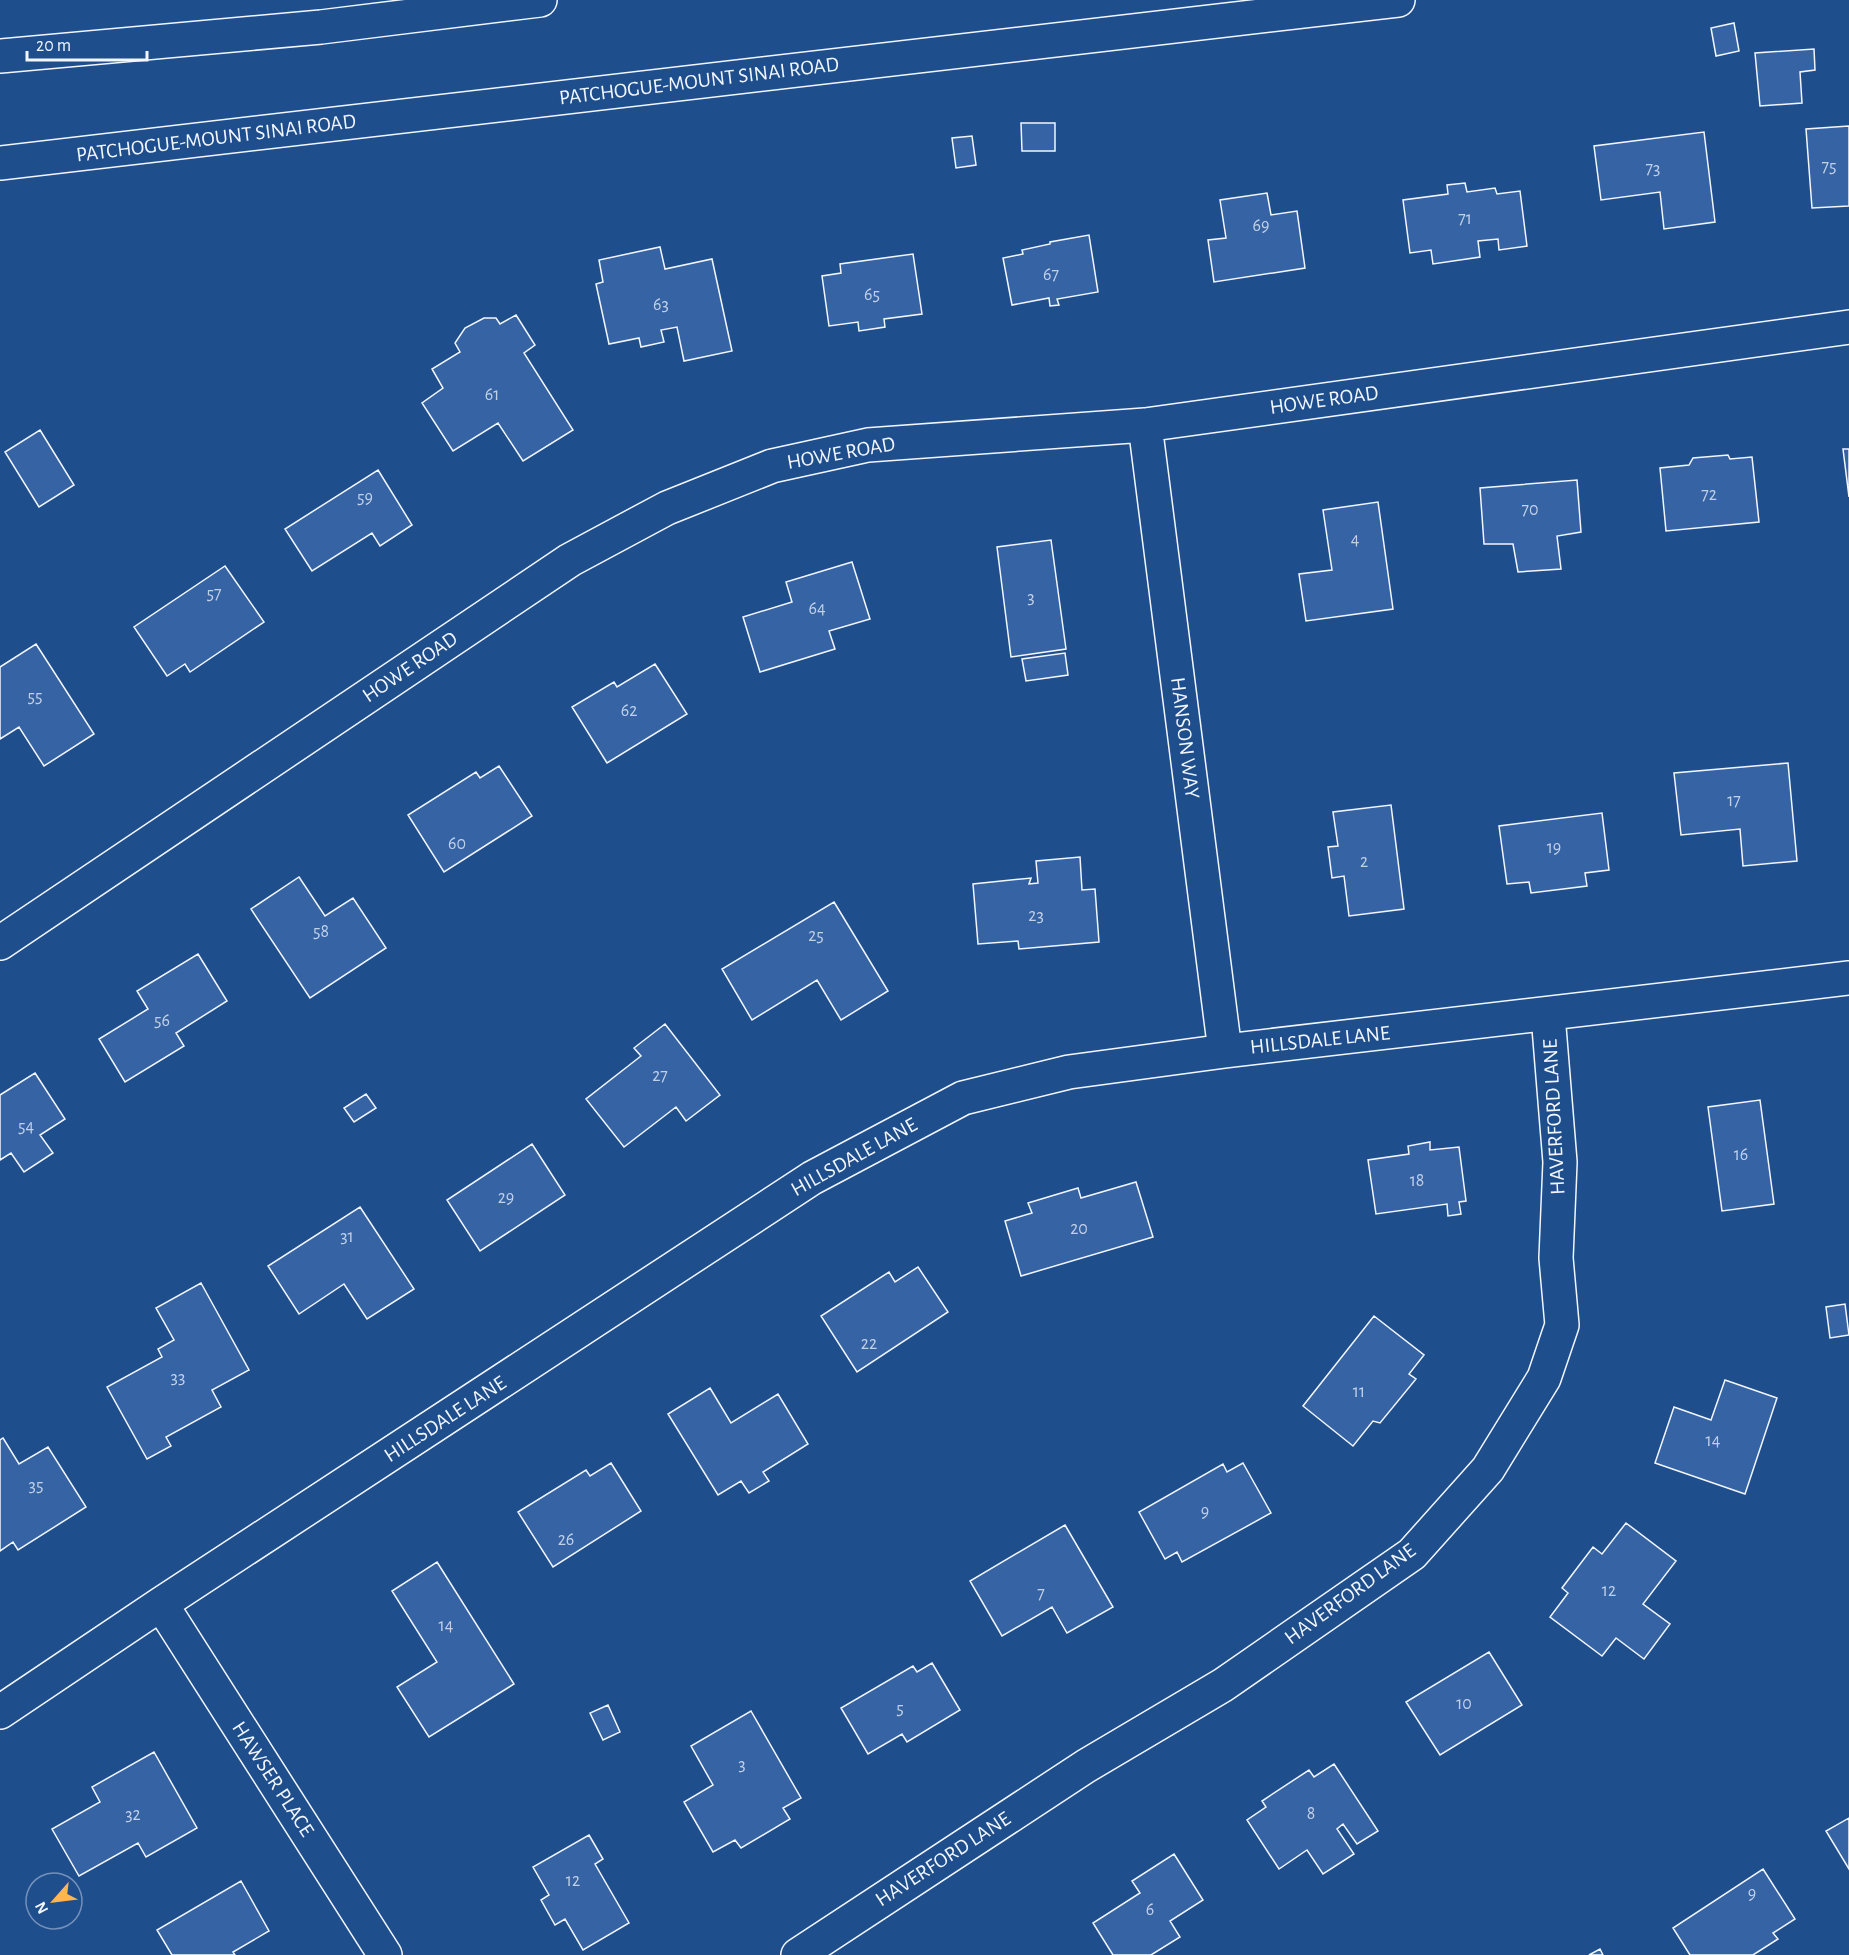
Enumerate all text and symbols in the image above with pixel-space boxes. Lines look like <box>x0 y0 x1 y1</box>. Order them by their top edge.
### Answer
scale bar <box>27 24 147 62</box>
text: 20 m <box>36 37 71 55</box>
street label: PATCHOGUE-MOUNT SINAI ROAD <box>558 53 840 109</box>
street label: PATCHOGUE-MOUNT SINAI ROAD <box>75 110 357 166</box>
house number: 75 <box>1821 158 1837 176</box>
house number: 73 <box>1646 160 1660 178</box>
house number: 71 <box>1458 210 1472 228</box>
house number: 69 <box>1253 217 1269 235</box>
house number: 67 <box>1043 266 1059 284</box>
house number: 65 <box>864 286 880 304</box>
house number: 63 <box>653 296 669 314</box>
street label: HOWE ROAD <box>1268 382 1380 418</box>
house number: 61 <box>485 386 499 404</box>
street label: HOWE ROAD <box>785 433 897 473</box>
house number: 72 <box>1701 486 1717 504</box>
house number: 59 <box>357 489 373 507</box>
house number: 70 <box>1521 501 1539 519</box>
house number: 4 <box>1351 531 1360 549</box>
house number: 57 <box>206 585 222 603</box>
house number: 3 <box>1027 589 1035 607</box>
house number: 64 <box>808 600 826 618</box>
street label: HOWE ROAD <box>359 628 461 706</box>
street label: HANSON WAY <box>1167 676 1203 800</box>
house number: 55 <box>27 688 43 706</box>
house number: 62 <box>621 702 637 720</box>
house number: 17 <box>1727 792 1741 810</box>
house number: 60 <box>448 835 466 853</box>
house number: 19 <box>1547 839 1561 857</box>
house number: 2 <box>1360 853 1368 871</box>
house number: 23 <box>1028 907 1044 925</box>
house number: 58 <box>313 923 329 941</box>
house number: 25 <box>808 927 824 945</box>
house number: 56 <box>154 1012 170 1030</box>
street label: HILLSDALE LANE <box>1249 1022 1391 1058</box>
street label: HAVERFORD LANE <box>1539 1038 1569 1196</box>
house number: 27 <box>652 1067 668 1085</box>
street label: HILLSDALE LANE <box>787 1114 921 1200</box>
house number: 54 <box>18 1118 34 1136</box>
house number: 16 <box>1734 1146 1748 1164</box>
house number: 18 <box>1410 1172 1424 1190</box>
house number: 29 <box>498 1189 514 1207</box>
house number: 20 <box>1070 1220 1088 1238</box>
house number: 31 <box>340 1228 354 1246</box>
house number: 22 <box>861 1335 877 1353</box>
house number: 33 <box>171 1369 185 1387</box>
street label: HILLSDALE LANE <box>380 1372 510 1466</box>
house number: 11 <box>1353 1383 1365 1401</box>
house number: 14 <box>1706 1432 1721 1450</box>
house number: 35 <box>29 1477 43 1495</box>
house number: 9 <box>1201 1503 1209 1521</box>
house number: 26 <box>558 1531 574 1549</box>
street label: HAVERFORD LANE <box>1281 1540 1419 1648</box>
house number: 12 <box>1602 1582 1616 1600</box>
house number: 7 <box>1037 1585 1045 1603</box>
house number: 14 <box>439 1617 454 1635</box>
house number: 10 <box>1456 1695 1472 1713</box>
house number: 5 <box>896 1700 904 1718</box>
street label: HAWSER PLACE <box>228 1718 318 1840</box>
house number: 3 <box>738 1756 746 1774</box>
house number: 8 <box>1307 1805 1315 1823</box>
house number: 32 <box>125 1806 141 1824</box>
street label: HAVERFORD LANE <box>872 1808 1014 1910</box>
north arrow <box>24 1871 84 1931</box>
house number: 12 <box>566 1872 580 1890</box>
house number: 9 <box>1748 1885 1756 1903</box>
text: N <box>32 1899 51 1916</box>
house number: 6 <box>1146 1901 1154 1919</box>

